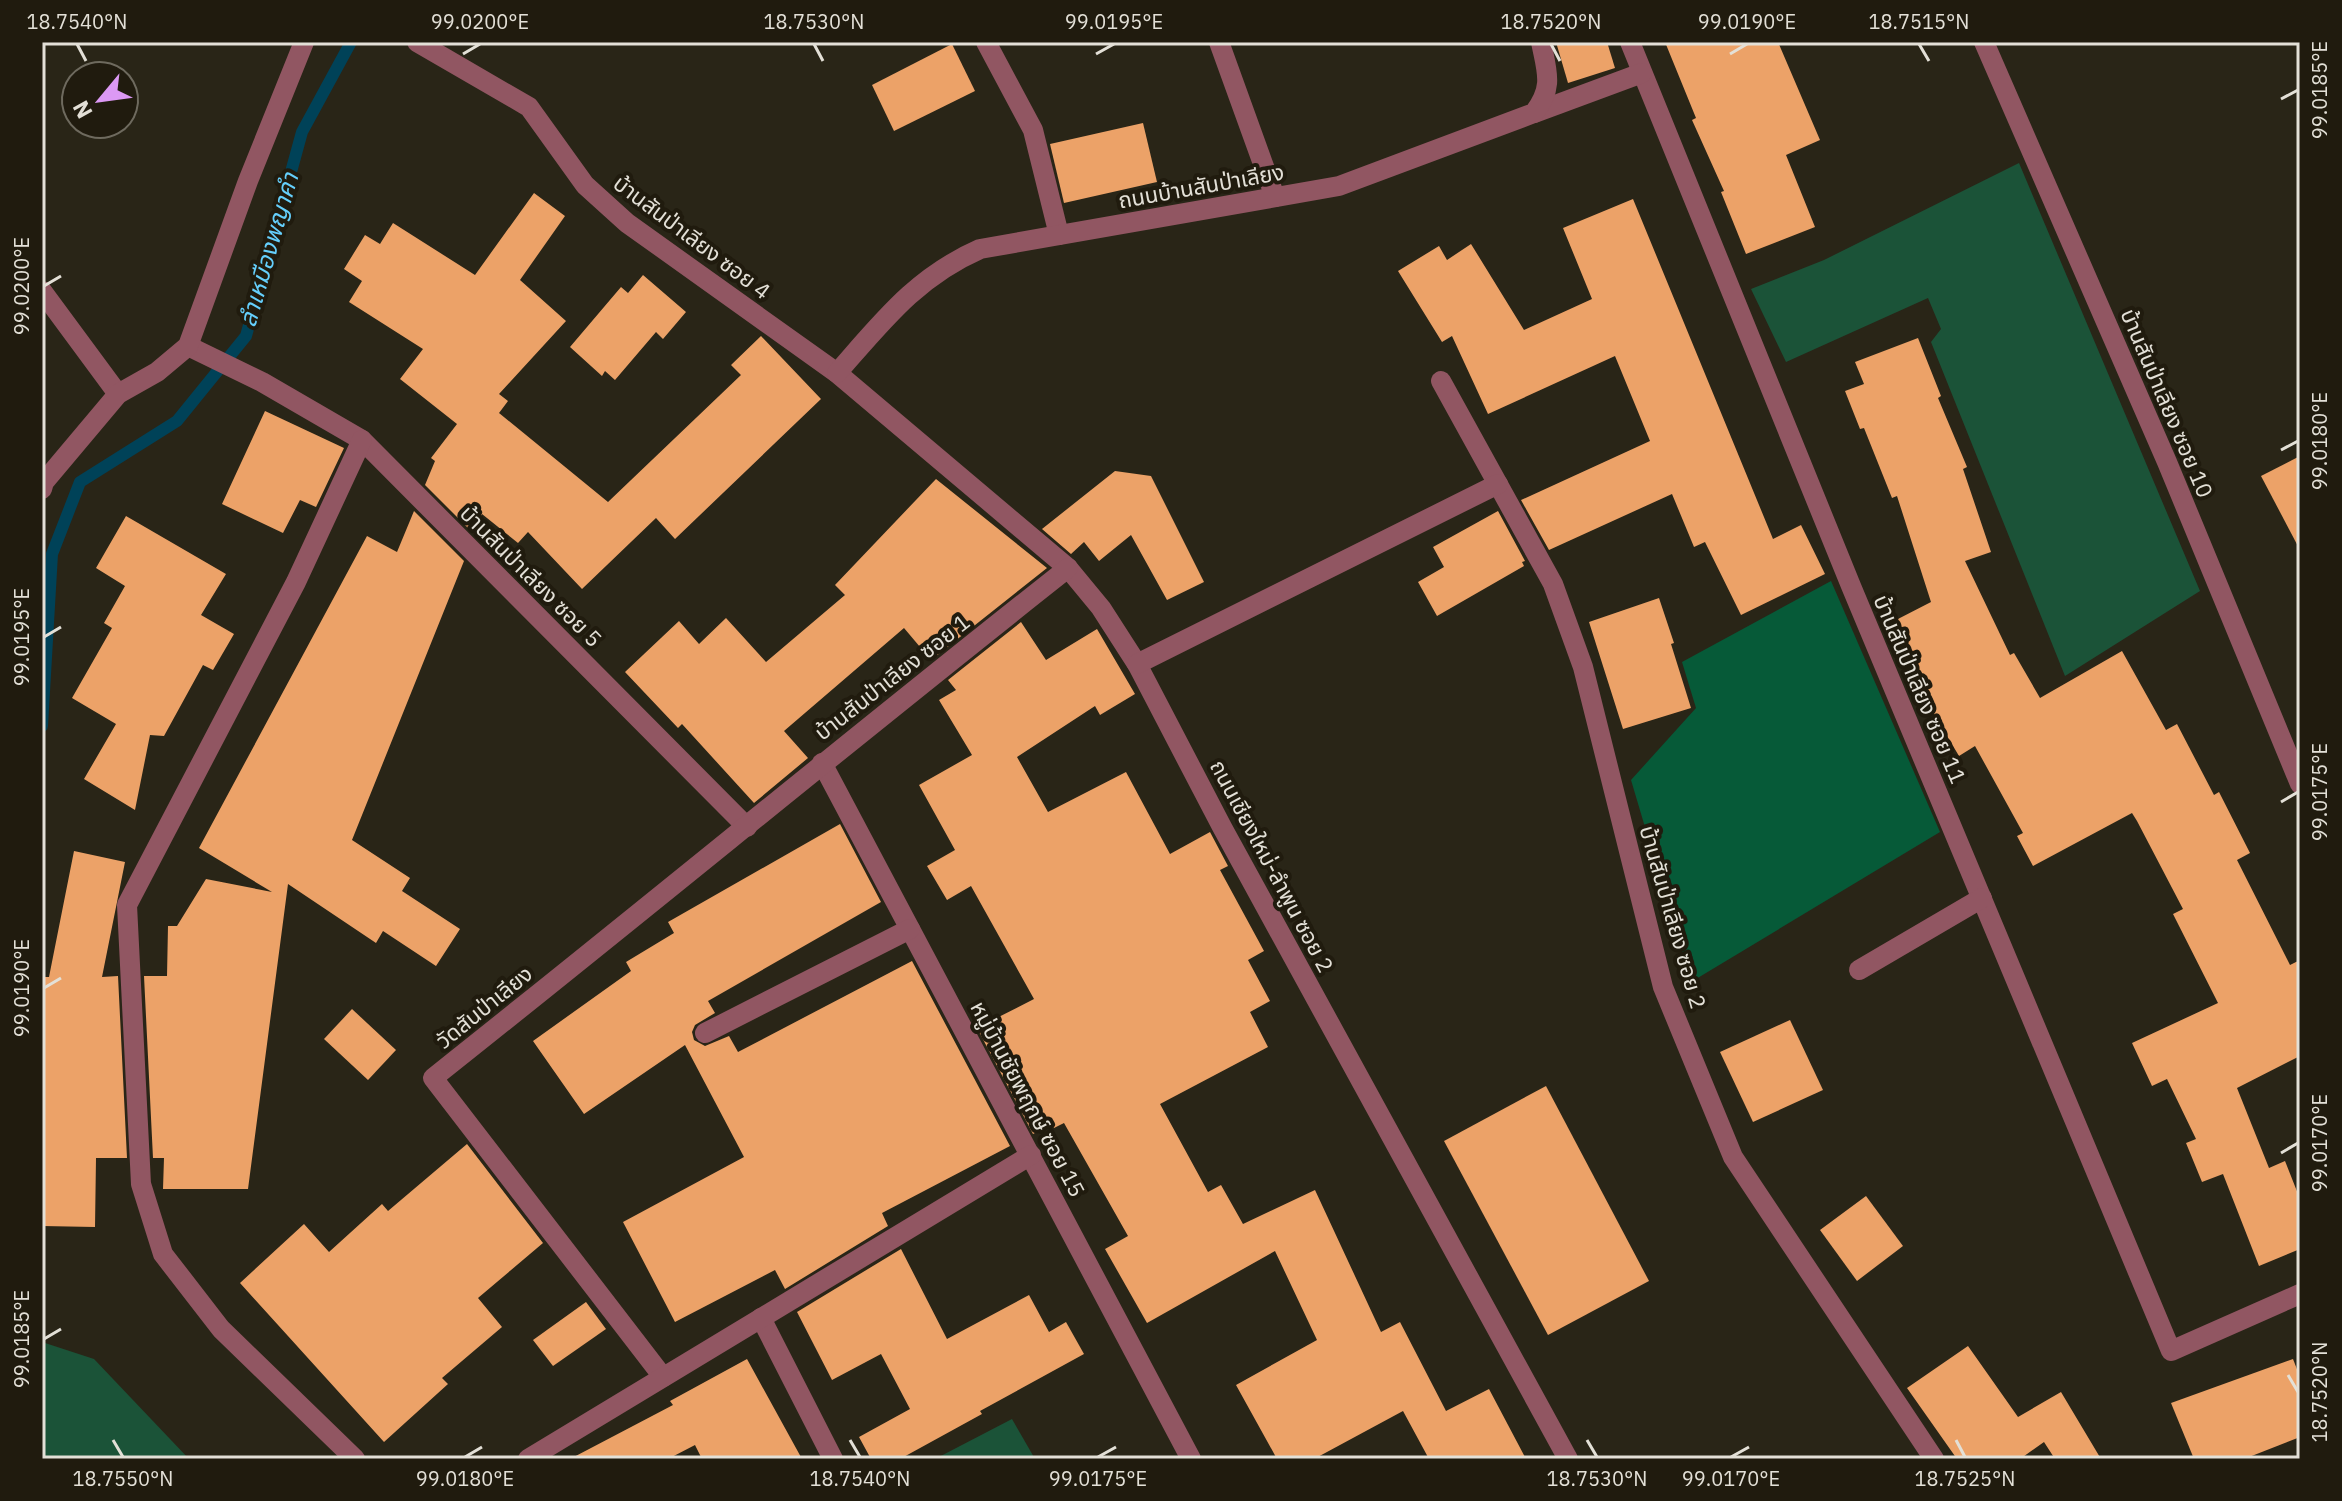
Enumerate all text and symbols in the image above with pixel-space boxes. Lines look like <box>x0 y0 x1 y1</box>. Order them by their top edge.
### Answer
text: 18.7540°N <box>27 8 127 35</box>
text: 99.0200°E <box>431 8 529 35</box>
text: 18.7530°N <box>764 8 864 35</box>
text: 99.0195°E <box>1065 8 1163 35</box>
text: 18.7520°N <box>1501 8 1601 35</box>
text: 99.0190°E <box>1698 8 1796 35</box>
text: 18.7515°N <box>1869 8 1969 35</box>
text: 99.0185°E <box>2306 41 2333 139</box>
north arrow <box>60 60 140 140</box>
text: N <box>66 96 99 124</box>
street label: ถนนบ้านสันป่าเลียง <box>1116 157 1286 214</box>
water label: ลำเหมืองพญาคำ <box>231 168 306 330</box>
street label: บ้านสันป่าเลียง ซอย 4 <box>608 168 777 305</box>
text: 99.0200°E <box>8 237 35 335</box>
street label: บ้านสันป่าเลียง ซอย 10 <box>2115 304 2220 502</box>
text: 99.0180°E <box>2306 392 2333 490</box>
street label: บ้านสันป่าเลียง ซอย 5 <box>454 498 609 653</box>
text: 99.0195°E <box>8 588 35 686</box>
street label: บ้านสันป่าเลียง ซอย 11 <box>1868 590 1973 788</box>
street label: บ้านสันป่าเลียง ซอย 1 <box>808 607 975 746</box>
text: 99.0175°E <box>2306 743 2333 841</box>
street label: ถนนเชียงใหม่-ลำพูน ซอย 2 <box>1204 754 1341 977</box>
street label: บ้านสันป่าเลียง ซอย 2 <box>1633 822 1714 1012</box>
text: 99.0190°E <box>8 939 35 1037</box>
street label: วัดสันป่าเลียง <box>429 959 538 1055</box>
street label: หมู่บ้านชัยพฤกษ์ ซอย 15 <box>965 996 1092 1202</box>
text: 99.0170°E <box>2306 1094 2333 1192</box>
text: 99.0185°E <box>8 1290 35 1388</box>
text: 18.7520°N <box>2306 1342 2333 1442</box>
text: 18.7550°N <box>73 1465 173 1492</box>
text: 99.0180°E <box>416 1465 514 1492</box>
text: 18.7540°N <box>810 1465 910 1492</box>
text: 99.0175°E <box>1049 1465 1147 1492</box>
text: 18.7530°N <box>1547 1465 1647 1492</box>
text: 99.0170°E <box>1682 1465 1780 1492</box>
text: 18.7525°N <box>1915 1465 2015 1492</box>

